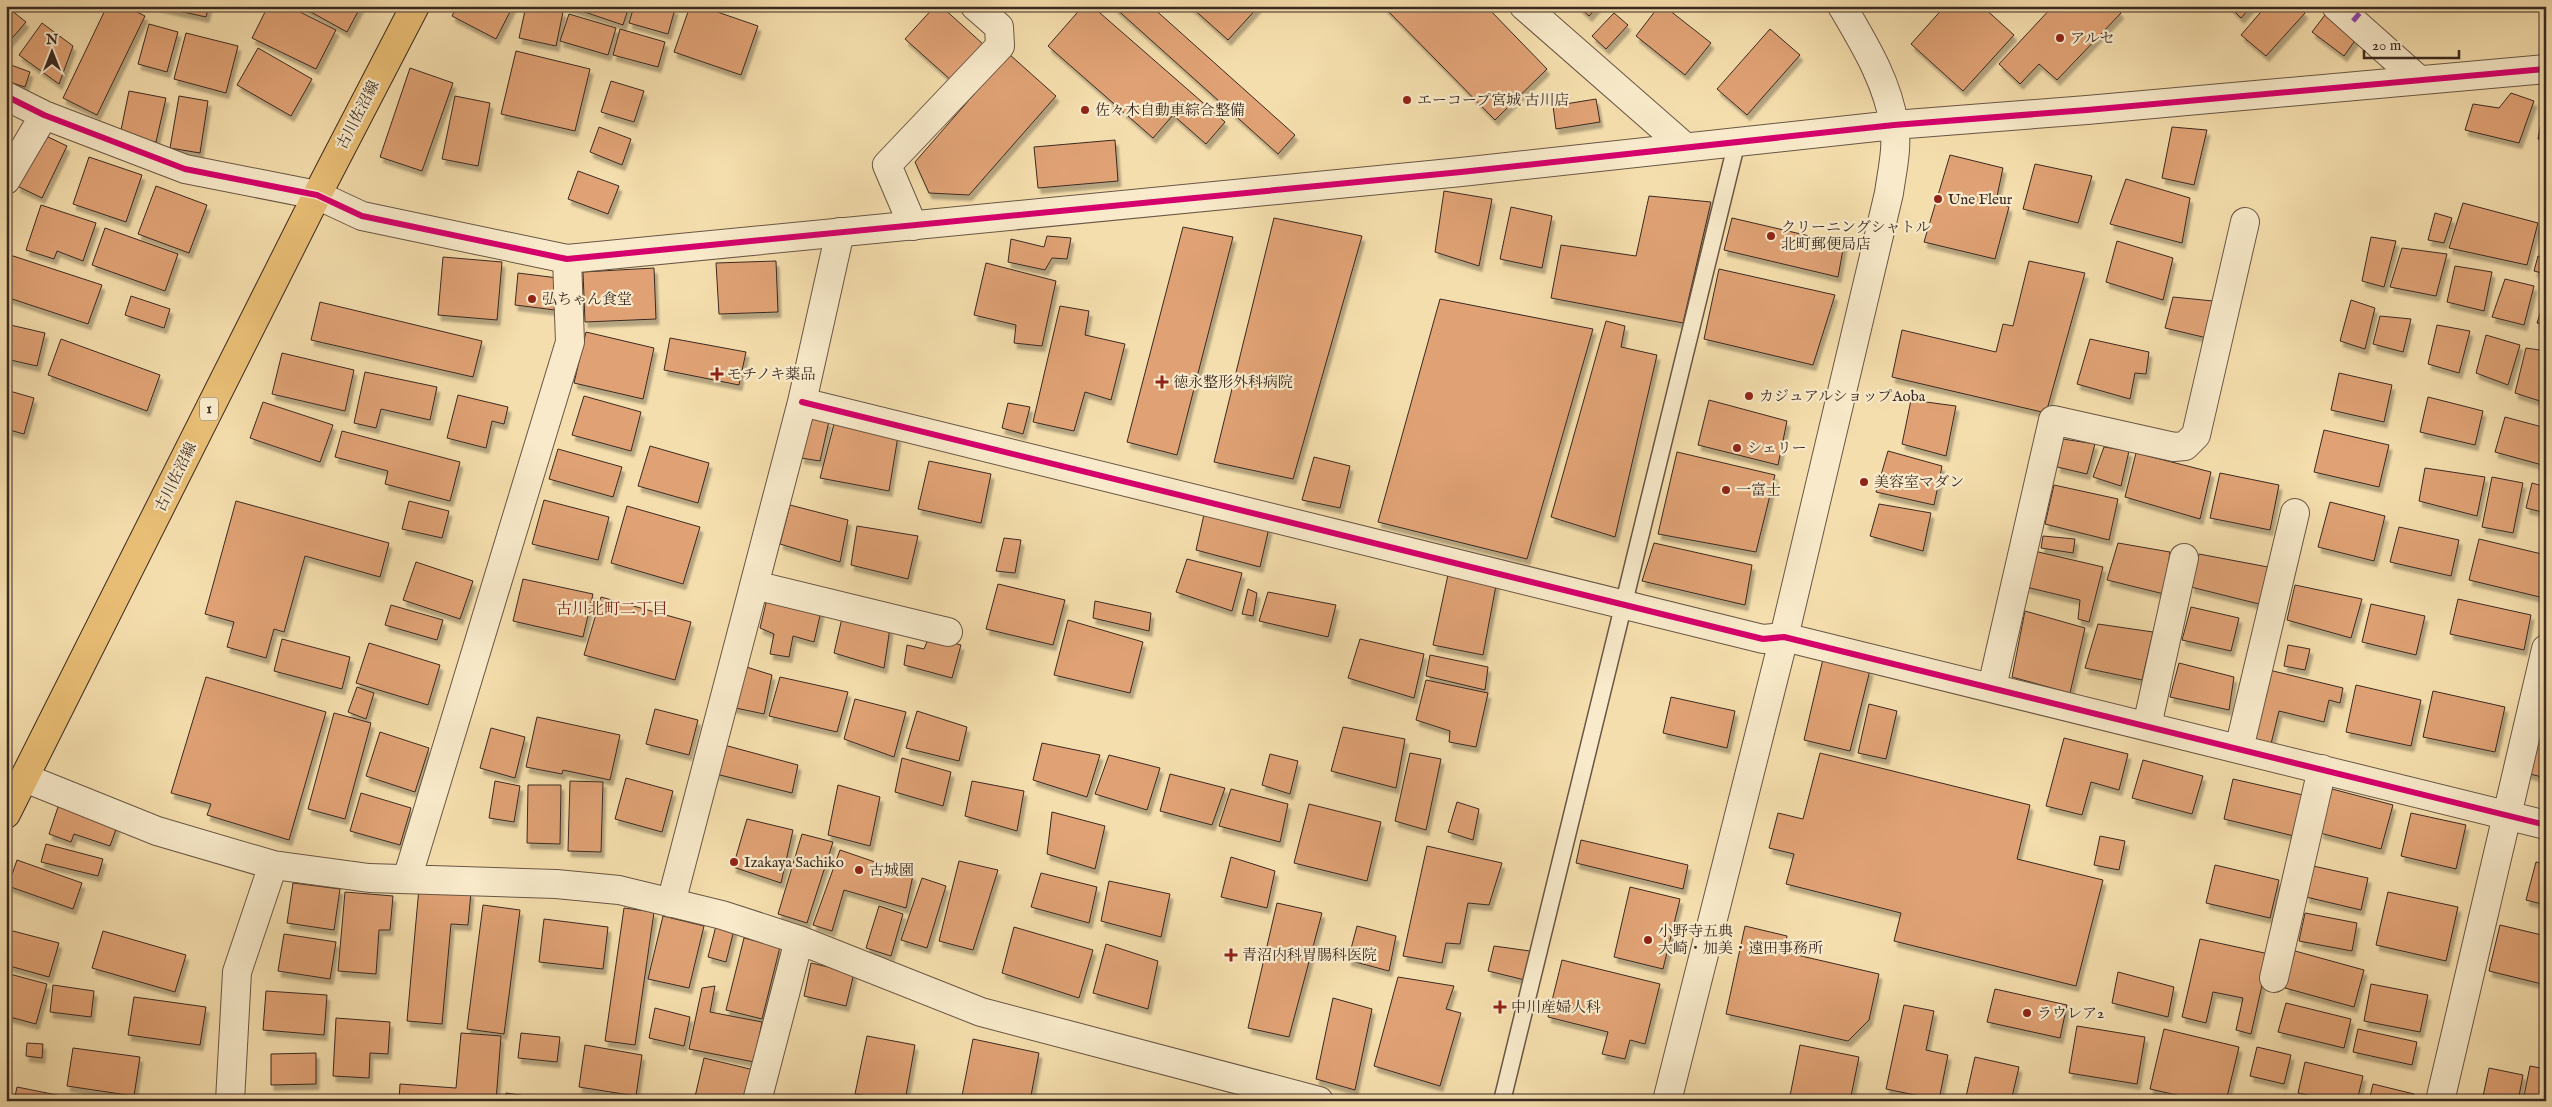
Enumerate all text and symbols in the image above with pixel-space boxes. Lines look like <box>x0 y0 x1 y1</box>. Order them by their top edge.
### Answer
north arrow <box>28 28 78 78</box>
scale bar <box>2364 28 2460 60</box>
place label: アルセ <box>2070 29 2114 48</box>
text: N <box>45 31 58 49</box>
marker: アルセ <box>2054 32 2066 44</box>
text: 20 m <box>2372 36 2402 55</box>
street label: 古川佐沼線 <box>333 77 383 153</box>
place label: エーコープ宮城 古川店 <box>1417 91 1570 110</box>
marker: エーコープ宮城 古川店 <box>1401 94 1413 106</box>
place label: 佐々木自動車綜合整備 <box>1095 101 1245 120</box>
marker: 佐々木自動車綜合整備 <box>1079 104 1091 116</box>
place label: Une Fleur <box>1948 190 2013 209</box>
marker: Une Fleur <box>1932 193 1944 205</box>
place label: クリーニングシャトル 北町郵便局店 <box>1781 218 1930 254</box>
marker: クリーニングシャトル 北町郵便局店 <box>1765 230 1777 242</box>
place label: 弘ちゃん食堂 <box>542 290 632 309</box>
marker: 弘ちゃん食堂 <box>526 293 538 305</box>
place label: モチノキ薬品 <box>727 365 815 384</box>
marker: モチノキ薬品 <box>711 368 723 380</box>
place label: 徳永整形外科病院 <box>1173 373 1293 392</box>
marker: 徳永整形外科病院 <box>1155 375 1169 389</box>
place label: カジュアルショップAoba <box>1759 387 1926 406</box>
marker: カジュアルショップAoba <box>1743 390 1755 402</box>
road number: 1 <box>200 398 218 420</box>
street label: 古川佐沼線 <box>151 439 201 515</box>
place label: シェリー <box>1747 439 1807 458</box>
marker: シェリー <box>1731 442 1743 454</box>
place label: 美容室マダン <box>1874 473 1964 492</box>
marker: 美容室マダン <box>1858 476 1870 488</box>
place label: 一富士 <box>1736 481 1781 500</box>
marker: 一富士 <box>1720 484 1732 496</box>
district label: 古川北町二丁目 <box>556 600 668 620</box>
place label: Izakaya Sachiko <box>744 853 844 872</box>
marker: Izakaya Sachiko <box>728 856 740 868</box>
place label: 古城園 <box>869 861 914 880</box>
marker: 古城園 <box>853 864 865 876</box>
place label: 小野寺五典 大崎・加美・遠田事務所 <box>1658 922 1823 958</box>
marker: 小野寺五典 大崎・加美・遠田事務所 <box>1642 934 1654 946</box>
place label: 青沼内科胃腸科医院 <box>1242 946 1377 965</box>
marker: 青沼内科胃腸科医院 <box>1224 948 1238 962</box>
place label: 中川産婦人科 <box>1511 998 1601 1017</box>
marker: 中川産婦人科 <box>1493 1000 1507 1014</box>
place label: ラウレア2 <box>2037 1004 2104 1023</box>
marker: ラウレア2 <box>2021 1007 2033 1019</box>

